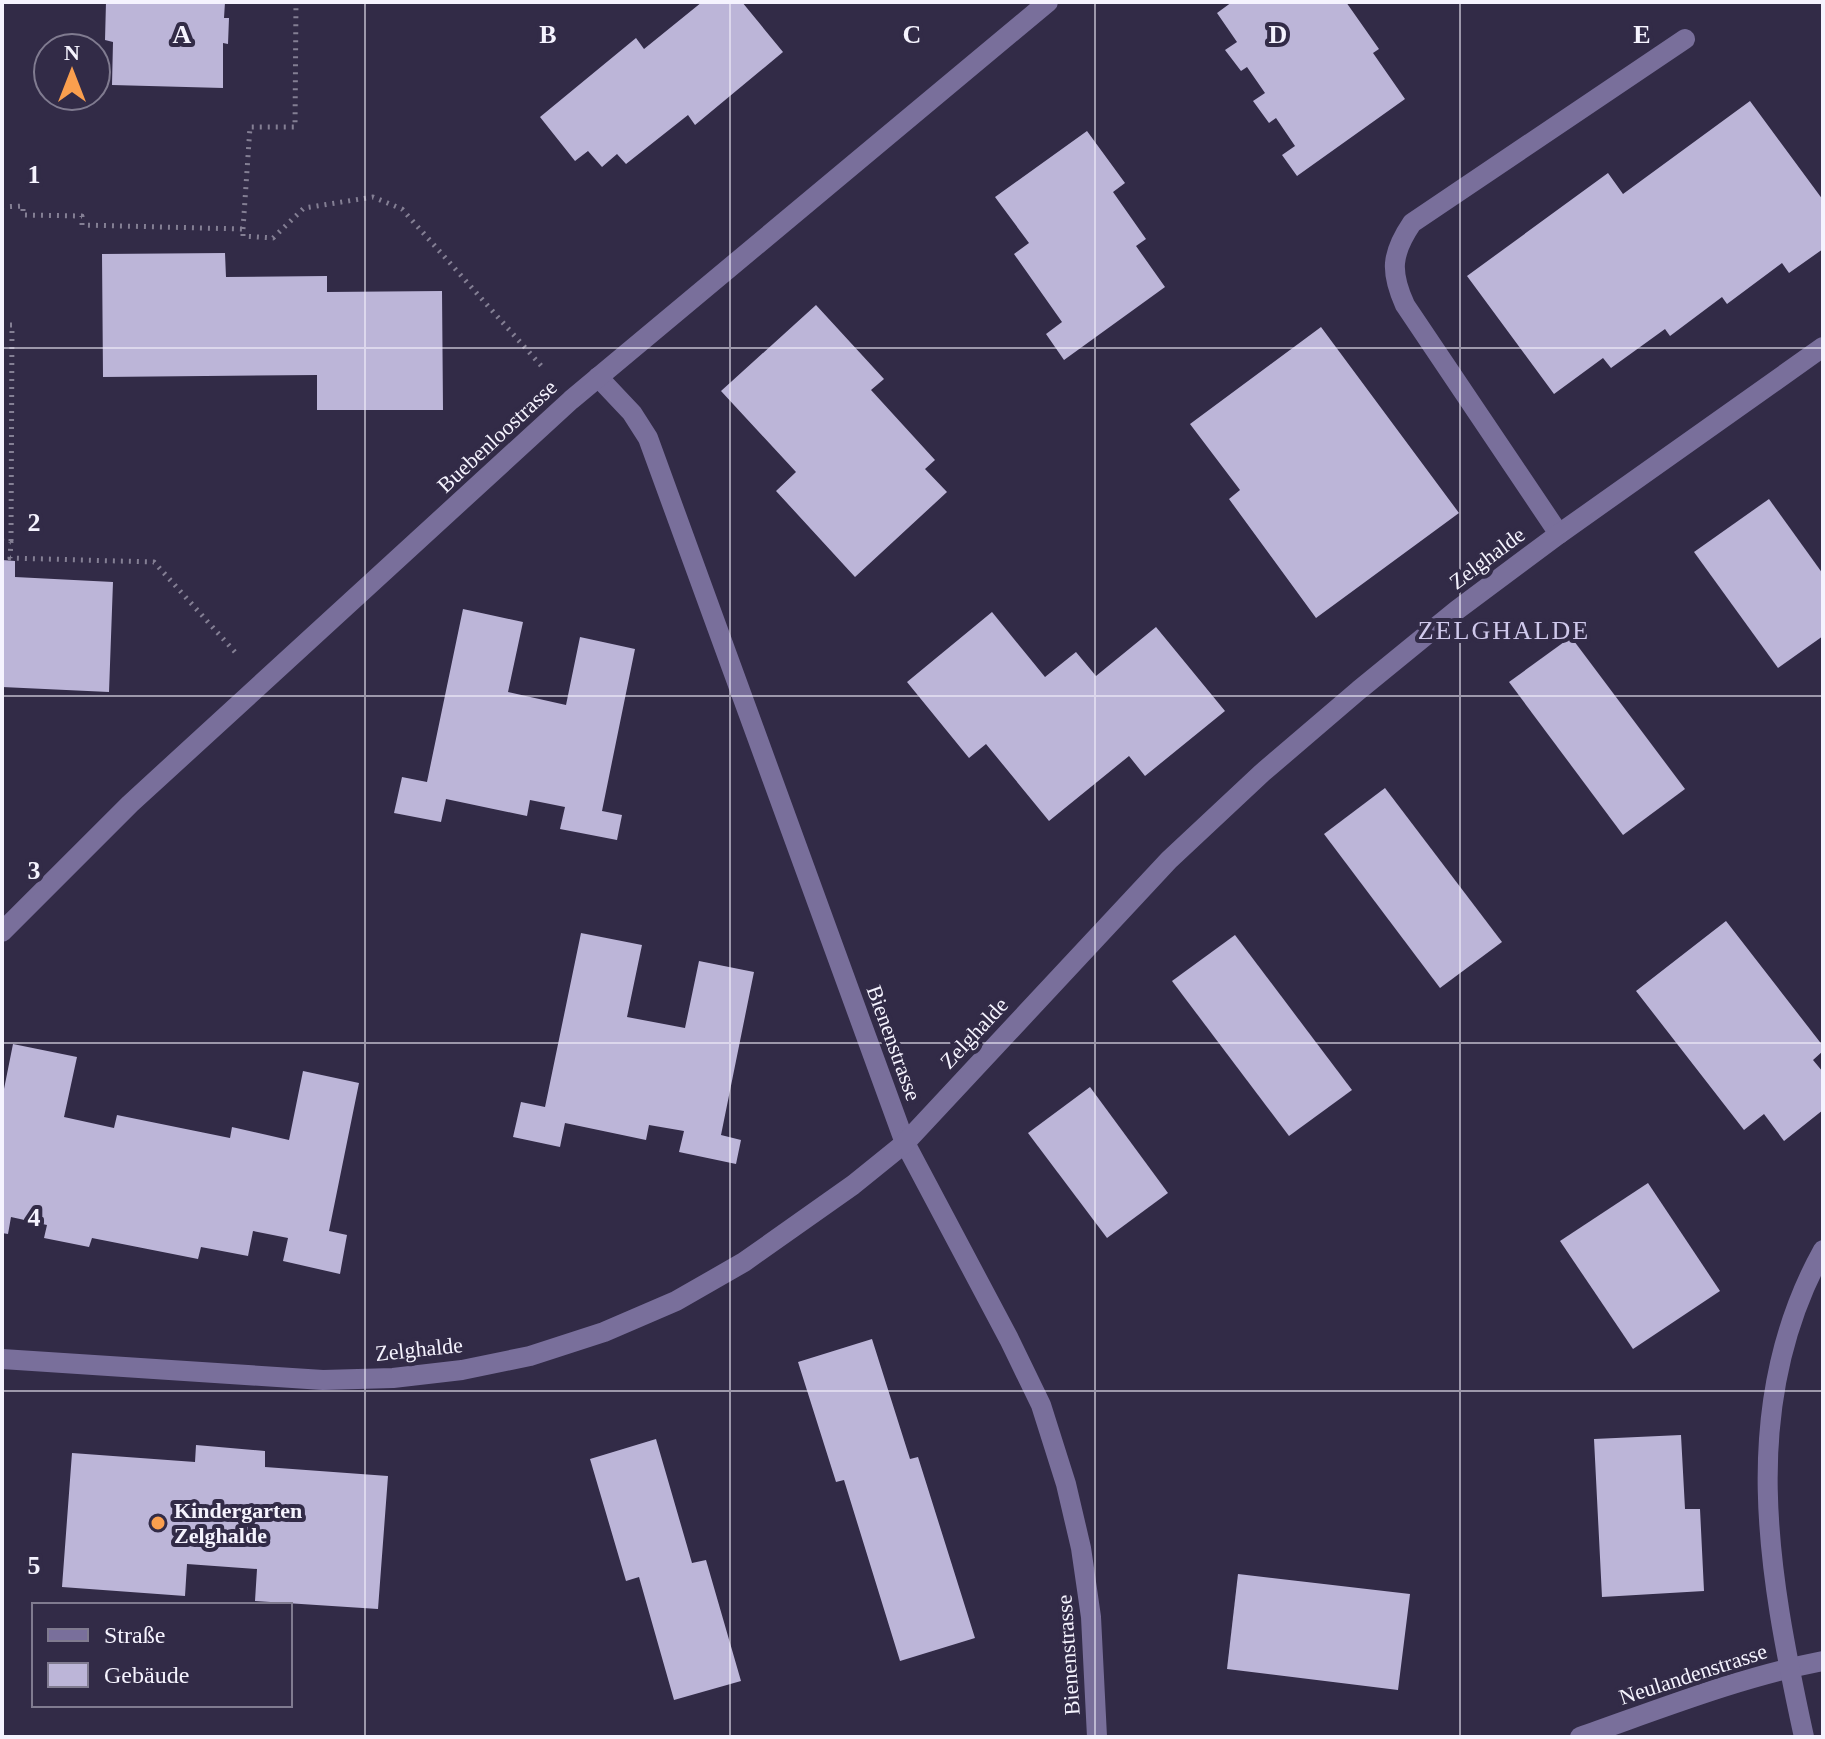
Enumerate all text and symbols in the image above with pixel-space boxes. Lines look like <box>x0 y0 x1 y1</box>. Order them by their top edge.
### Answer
text: A <box>173 20 192 49</box>
text: B <box>539 20 557 49</box>
text: C <box>903 20 921 49</box>
text: D <box>1269 20 1287 49</box>
text: E <box>1633 20 1651 49</box>
north arrow <box>32 32 112 112</box>
text: N <box>64 40 80 65</box>
text: 1 <box>28 160 41 189</box>
street label: Buebenloostrasse <box>432 374 562 498</box>
text: 2 <box>28 508 41 537</box>
street label: Zelghalde <box>1444 522 1530 594</box>
district label: ZELGHALDE <box>1418 616 1590 645</box>
text: 3 <box>28 856 41 885</box>
street label: Bienenstrasse <box>862 982 926 1104</box>
street label: Zelghalde <box>935 992 1013 1074</box>
text: 4 <box>28 1203 41 1232</box>
street label: Zelghalde <box>374 1332 464 1366</box>
place label: Kindergarten Zelghalde <box>174 1498 302 1548</box>
marker: Kindergarten Zelghalde <box>149 1514 167 1532</box>
text: 5 <box>28 1551 41 1580</box>
street label: Bienenstrasse <box>1051 1594 1085 1716</box>
legend <box>32 1603 292 1707</box>
text: Straße <box>104 1622 165 1648</box>
street label: Neulandenstrasse <box>1616 1638 1770 1710</box>
text: Gebäude <box>104 1662 189 1688</box>

